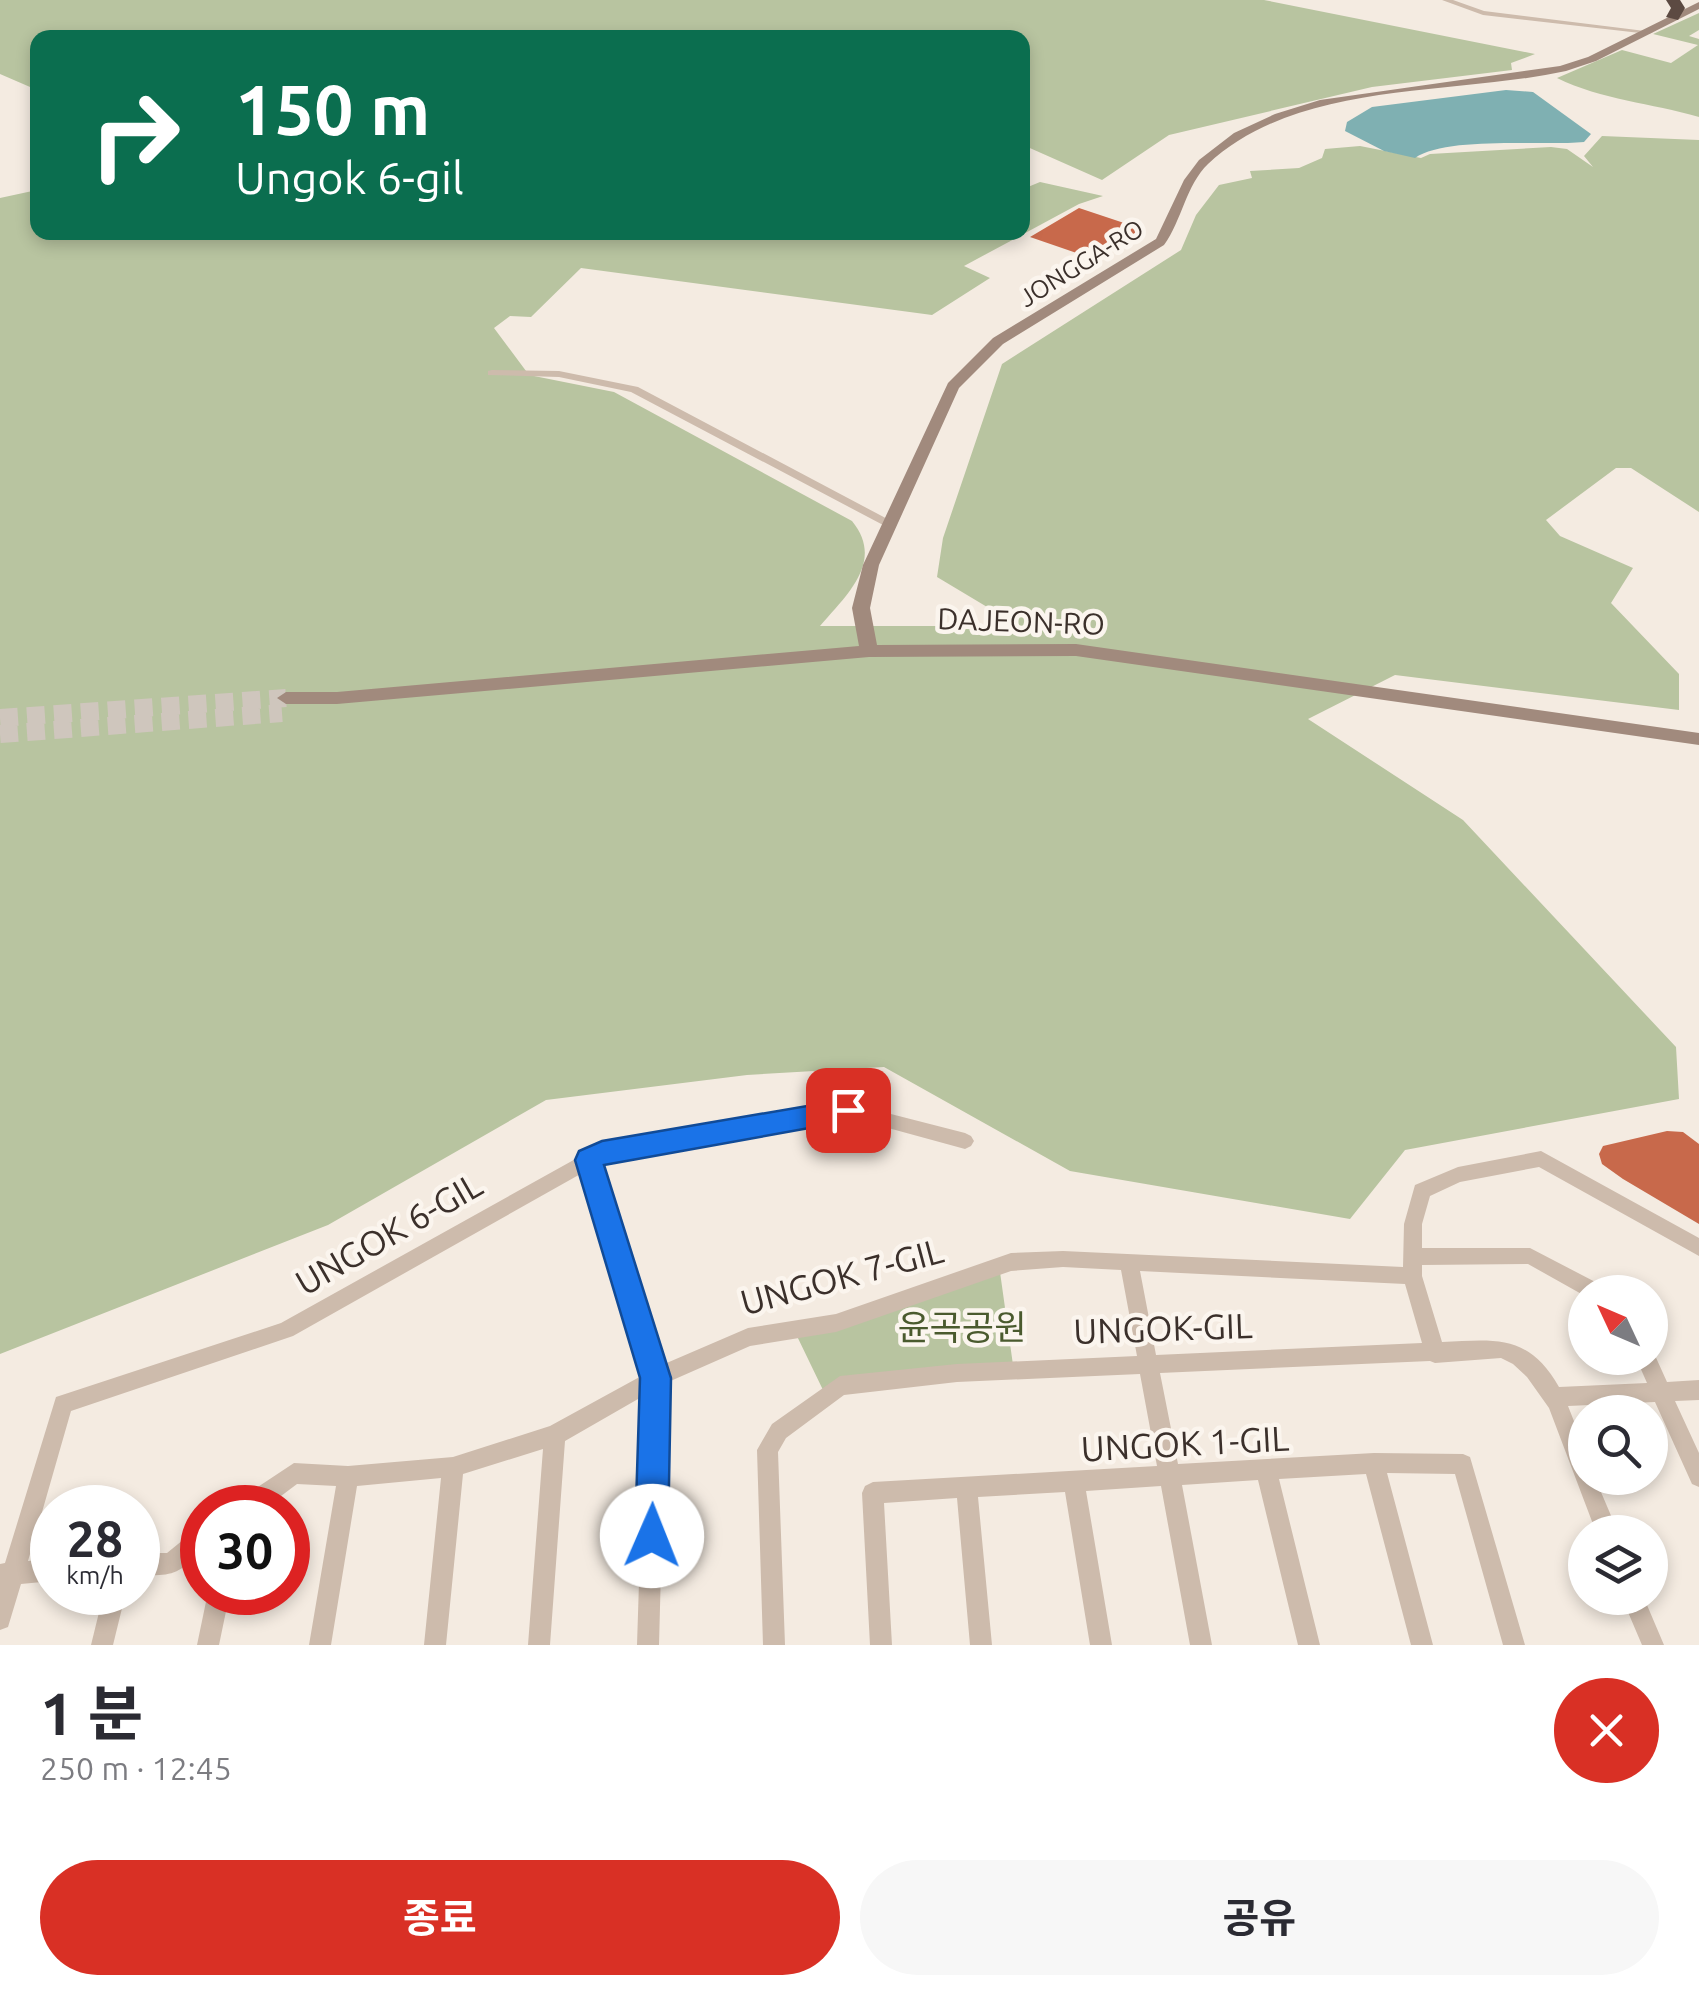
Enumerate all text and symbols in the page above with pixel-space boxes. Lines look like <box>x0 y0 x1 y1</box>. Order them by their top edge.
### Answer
icon: right <box>70 70 200 200</box>
text: 150 m <box>235 70 430 148</box>
text: Ungok 6-gil <box>235 152 464 203</box>
street label: JONGGA-RO <box>1014 214 1148 312</box>
street label: DAJEON-RO <box>937 601 1105 641</box>
pin <box>806 1068 891 1153</box>
icon: arrive <box>821 1083 876 1138</box>
street label: UNGOK 6-GIL <box>288 1164 489 1303</box>
street label: UNGOK 7-GIL <box>736 1230 948 1322</box>
north arrow <box>1568 1275 1668 1375</box>
map controls <box>1568 1275 1668 1615</box>
street label: UNGOK-GIL <box>1073 1305 1253 1351</box>
park label: 윤곡공원 <box>898 1307 1026 1347</box>
button: search <box>1568 1395 1668 1495</box>
street label: UNGOK 1-GIL <box>1080 1418 1290 1468</box>
position arrow <box>600 1484 704 1588</box>
speed limit sign: 30 <box>180 1485 310 1615</box>
text: 28 <box>67 1510 123 1566</box>
button: layers <box>1568 1515 1668 1615</box>
text: km/h <box>66 1561 124 1589</box>
button: close <box>1554 1678 1659 1783</box>
text: 1 분 <box>40 1679 143 1746</box>
text: 250 m · 12:45 <box>40 1750 232 1786</box>
button: 종료 <box>40 1860 840 1975</box>
button: 공유 <box>860 1860 1659 1975</box>

